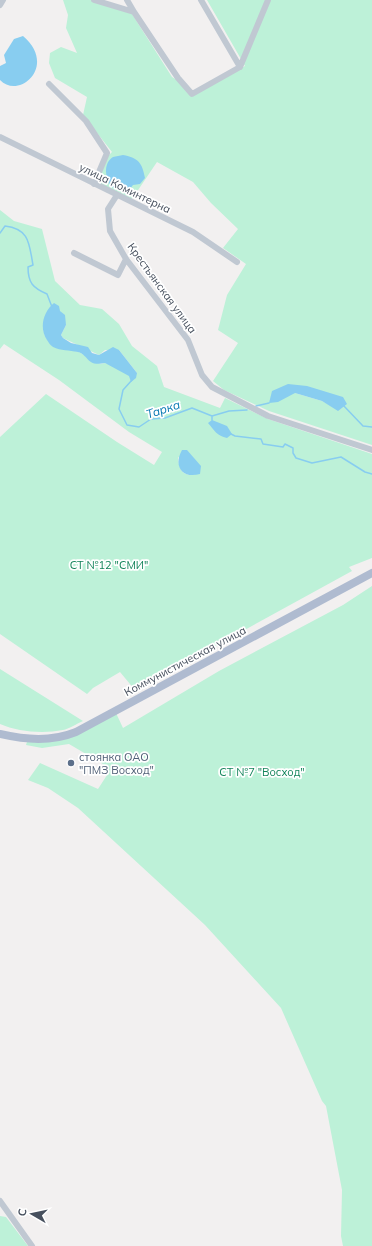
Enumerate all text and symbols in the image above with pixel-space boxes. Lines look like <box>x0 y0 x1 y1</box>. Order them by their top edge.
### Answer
street label: улица Коминтерна <box>77 160 173 216</box>
street label: Крестьянская улица <box>124 240 200 336</box>
water label: Тарка <box>144 396 182 422</box>
park label: СТ №12 "СМИ" <box>70 558 148 572</box>
street label: Коммунистическая улица <box>122 623 248 699</box>
place label: стоянка ОАО "ПМЗ Восход" <box>79 750 154 777</box>
marker: стоянка ОАО "ПМЗ Восход" <box>66 758 76 768</box>
park label: СТ №7 "Восход" <box>219 765 305 779</box>
north arrow <box>12 1194 52 1234</box>
text: С <box>15 1207 30 1217</box>

